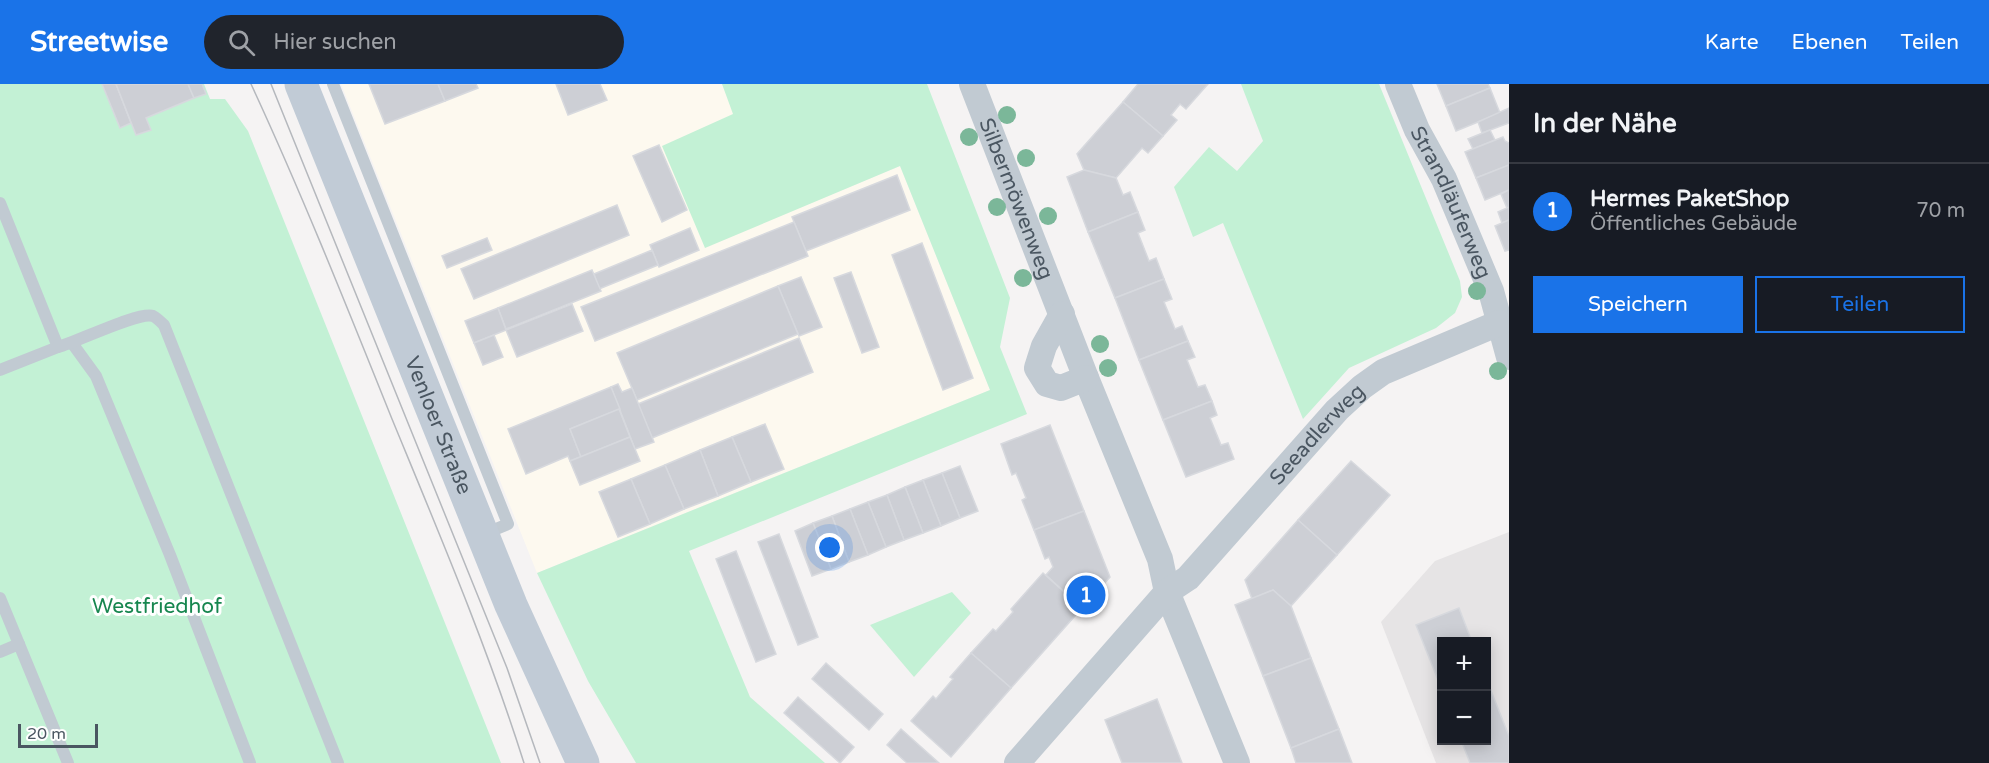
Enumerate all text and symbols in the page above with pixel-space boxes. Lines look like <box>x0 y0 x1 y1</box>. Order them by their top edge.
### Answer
search box <box>204 15 624 69</box>
text: Streetwise <box>30 25 168 59</box>
icon: search <box>225 26 258 59</box>
text: Hier suchen <box>273 29 397 55</box>
text: Karte <box>1705 30 1759 55</box>
text: Ebenen <box>1792 30 1868 55</box>
text: Teilen <box>1901 30 1959 55</box>
text: In der Nähe <box>1533 108 1677 139</box>
street label: Silbermöwenweg <box>974 114 1059 283</box>
street label: Strandläuferweg <box>1405 122 1497 282</box>
text: Hermes PaketShop <box>1590 186 1789 212</box>
text: 1 <box>1546 199 1559 223</box>
text: 70 m <box>1916 199 1965 223</box>
text: Öffentliches Gebäude <box>1590 212 1797 236</box>
button: Speichern <box>1533 276 1743 333</box>
button: Teilen <box>1755 276 1965 333</box>
street label: Venloer Straße <box>400 353 478 498</box>
street label: Seeadlerweg <box>1264 378 1370 490</box>
your location <box>815 533 844 562</box>
pin: 1 <box>1066 572 1106 618</box>
park label: Westfriedhof <box>92 594 222 619</box>
map controls <box>1437 637 1491 745</box>
button: + <box>1437 637 1491 691</box>
button: − <box>1437 691 1491 745</box>
scale bar <box>18 721 98 748</box>
text: 20 m <box>27 724 66 744</box>

